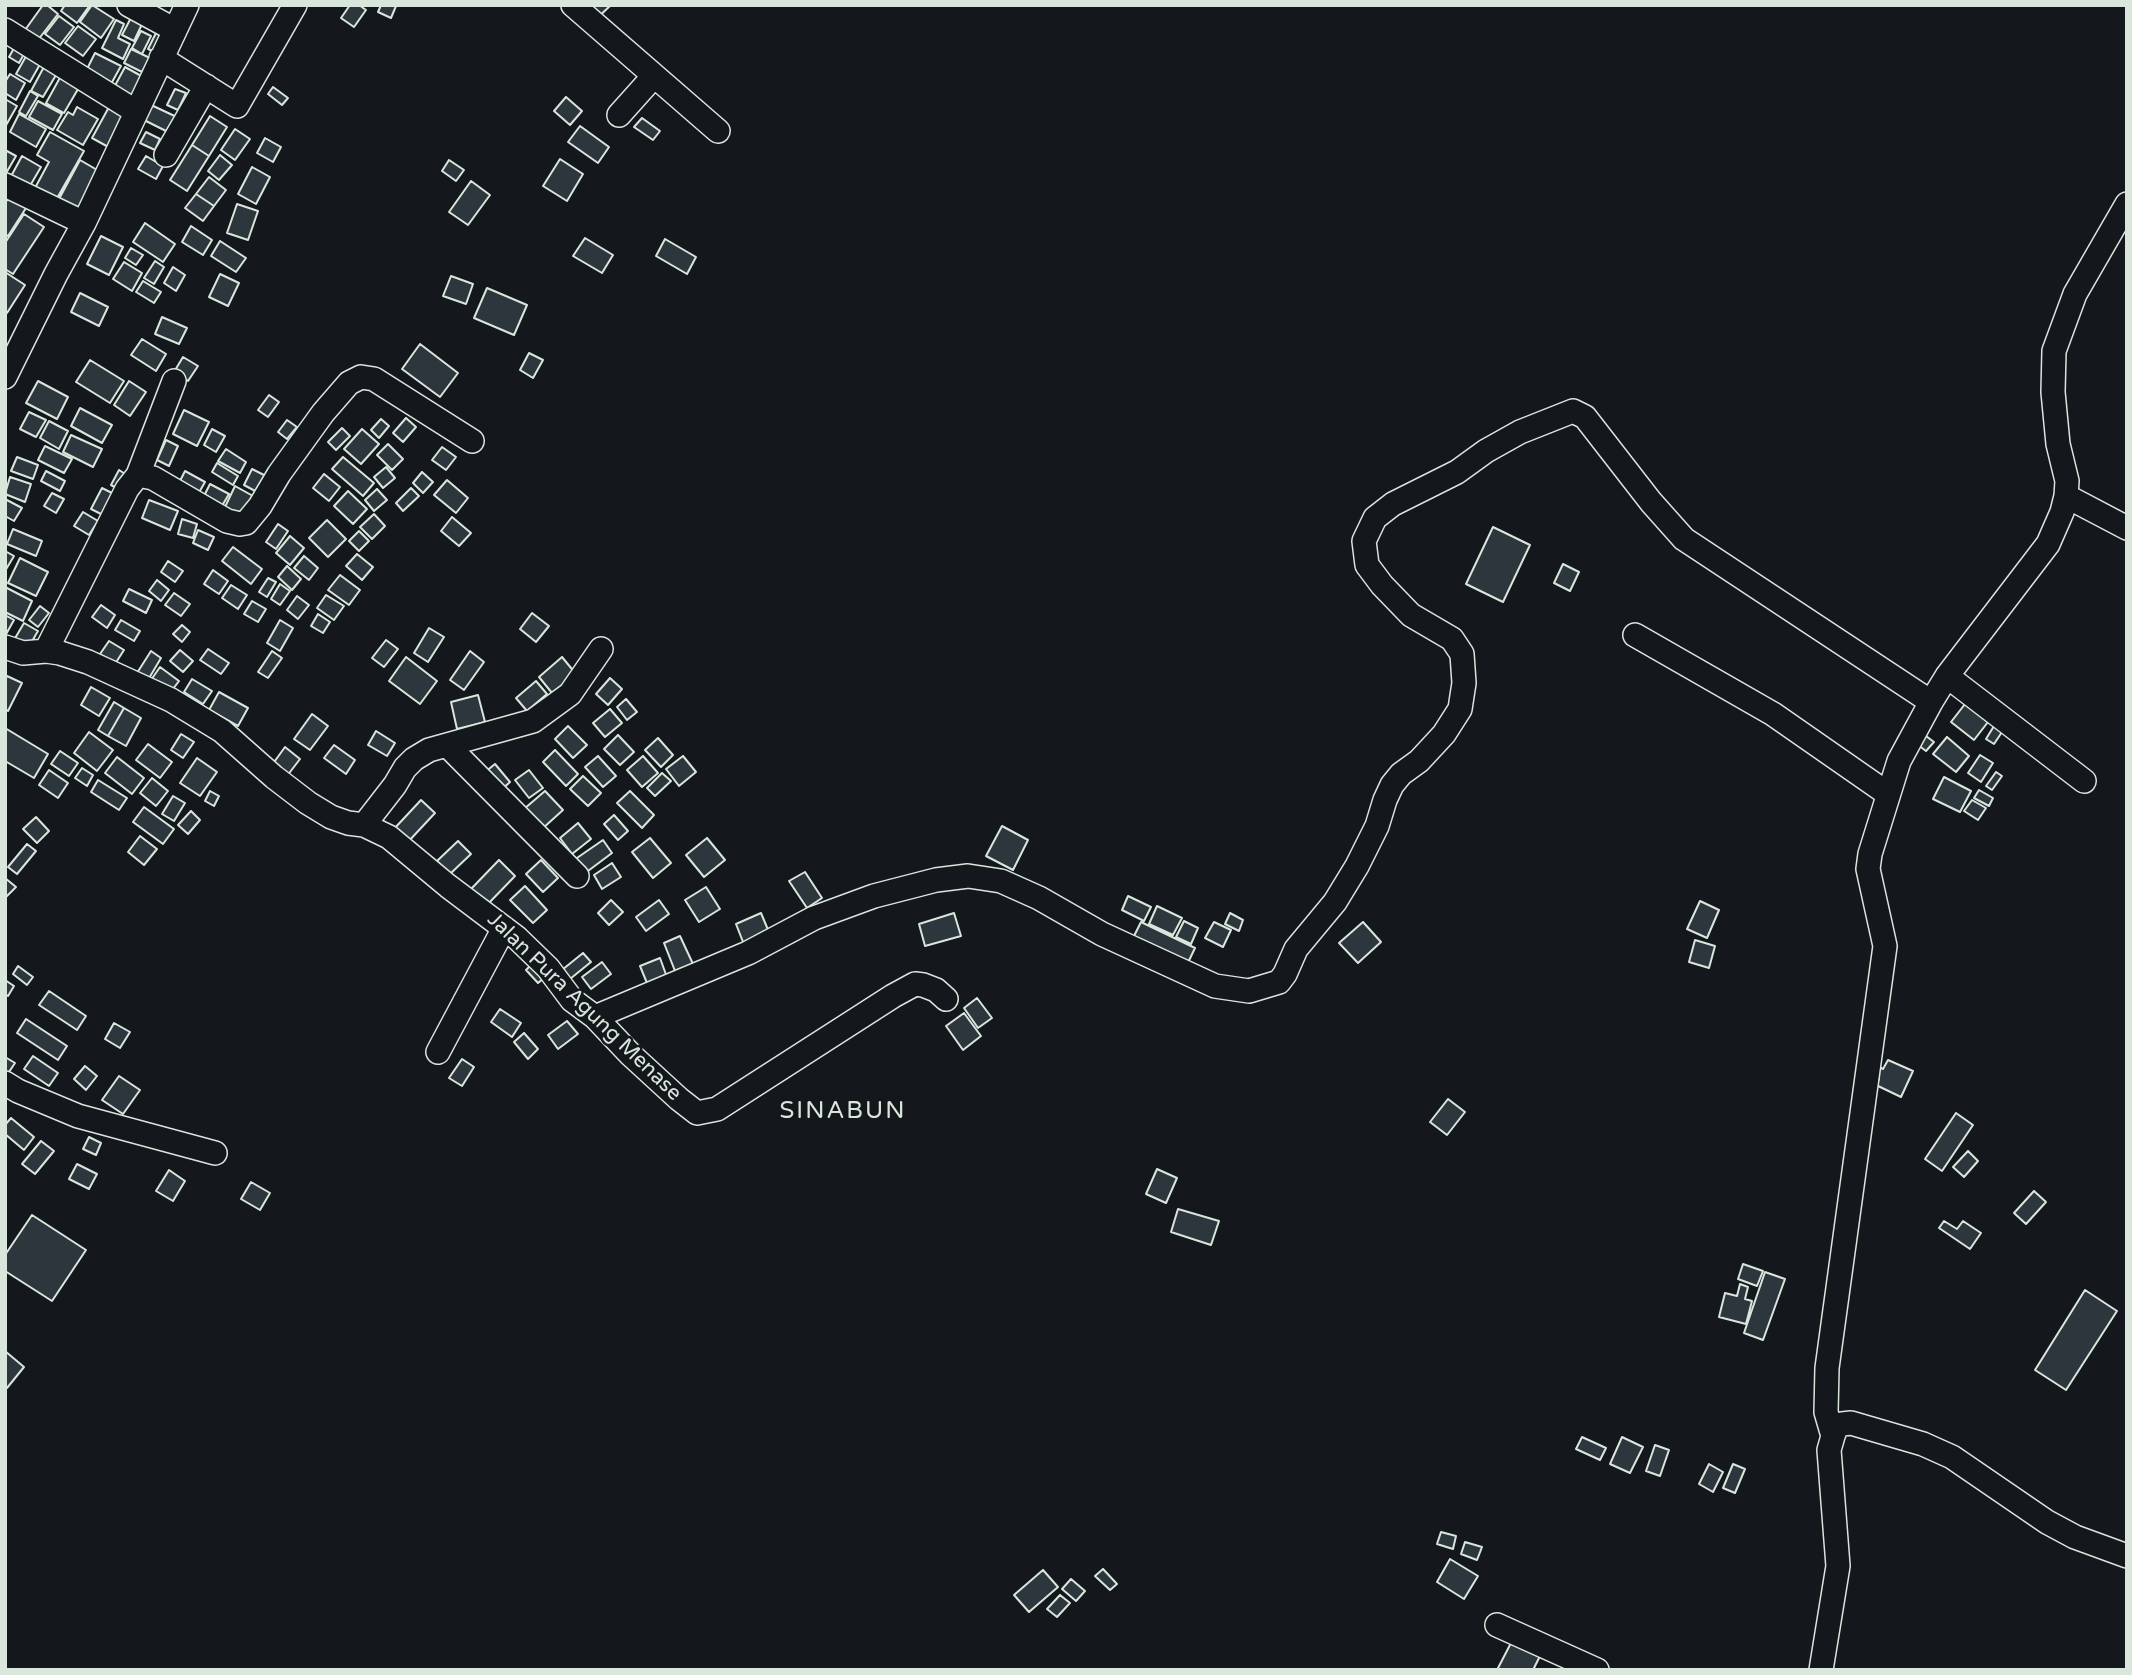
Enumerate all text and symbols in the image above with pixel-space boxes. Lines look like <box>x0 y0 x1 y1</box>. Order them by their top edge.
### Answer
street label: Jalan Pura Agung Menase <box>482 908 686 1106</box>
district label: SINABUN <box>780 1098 906 1126</box>

